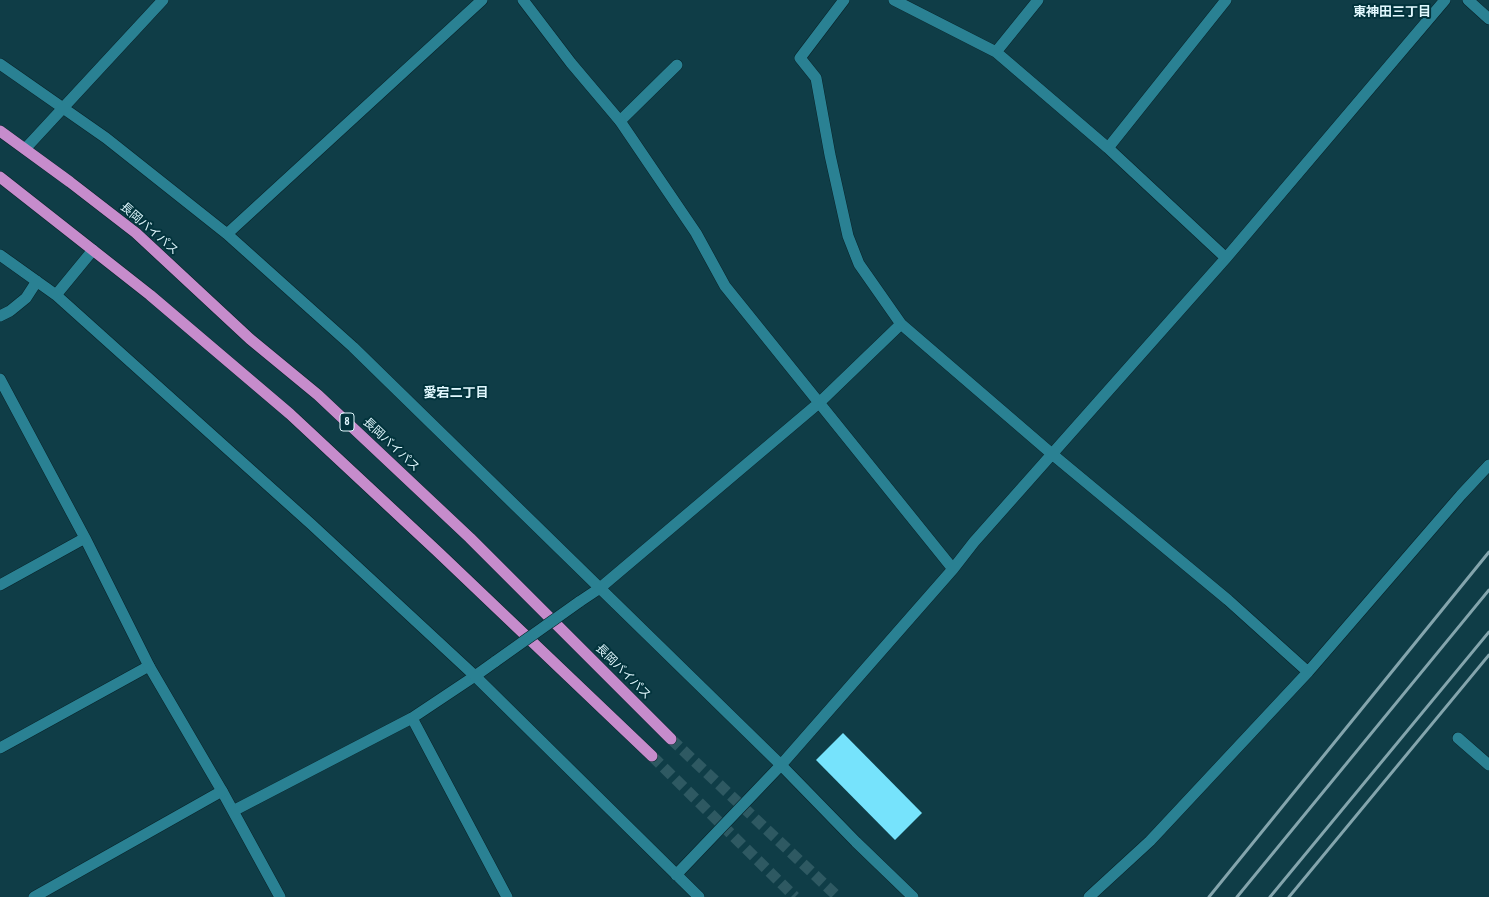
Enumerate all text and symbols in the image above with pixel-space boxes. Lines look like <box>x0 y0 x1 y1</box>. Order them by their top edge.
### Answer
district label: 東神田三丁目 <box>1353 5 1431 21</box>
street label: 長岡バイパス <box>117 200 181 258</box>
district label: 愛宕二丁目 <box>424 386 488 402</box>
road number: 8 <box>340 413 354 431</box>
street label: 長岡バイパス <box>360 415 422 475</box>
street label: 長岡バイパス <box>592 641 654 703</box>

